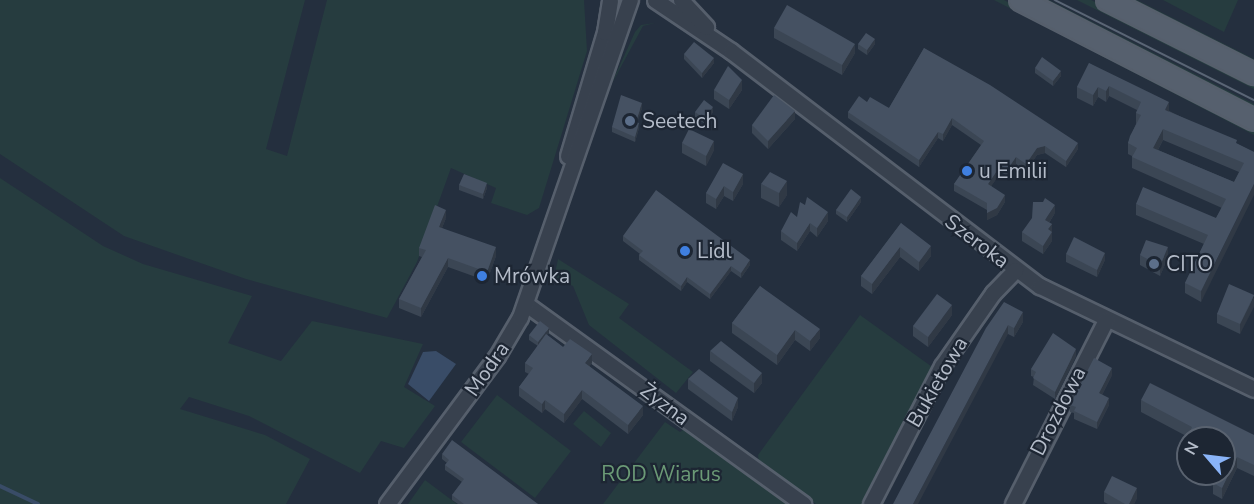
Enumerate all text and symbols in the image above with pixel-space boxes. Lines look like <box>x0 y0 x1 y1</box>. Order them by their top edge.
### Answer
place label: Seetech <box>642 108 717 134</box>
marker: Seetech <box>623 114 637 128</box>
place label: u Emilii <box>979 158 1047 184</box>
marker: u Emilii <box>960 164 974 178</box>
street label: Szeroka <box>940 209 1014 273</box>
place label: Lidl <box>697 238 732 264</box>
marker: Lidl <box>678 244 692 258</box>
place label: CITO <box>1166 251 1213 277</box>
marker: CITO <box>1147 257 1161 271</box>
place label: Mrówka <box>494 263 570 289</box>
marker: Mrówka <box>475 269 489 283</box>
street label: Bukietowa <box>901 332 973 432</box>
street label: Modra <box>459 337 515 401</box>
street label: Drozdowa <box>1025 362 1091 460</box>
street label: Żyzna <box>635 377 695 431</box>
north arrow <box>1176 426 1236 486</box>
text: N <box>1179 438 1204 459</box>
park label: ROD Wiarus <box>601 461 721 487</box>

